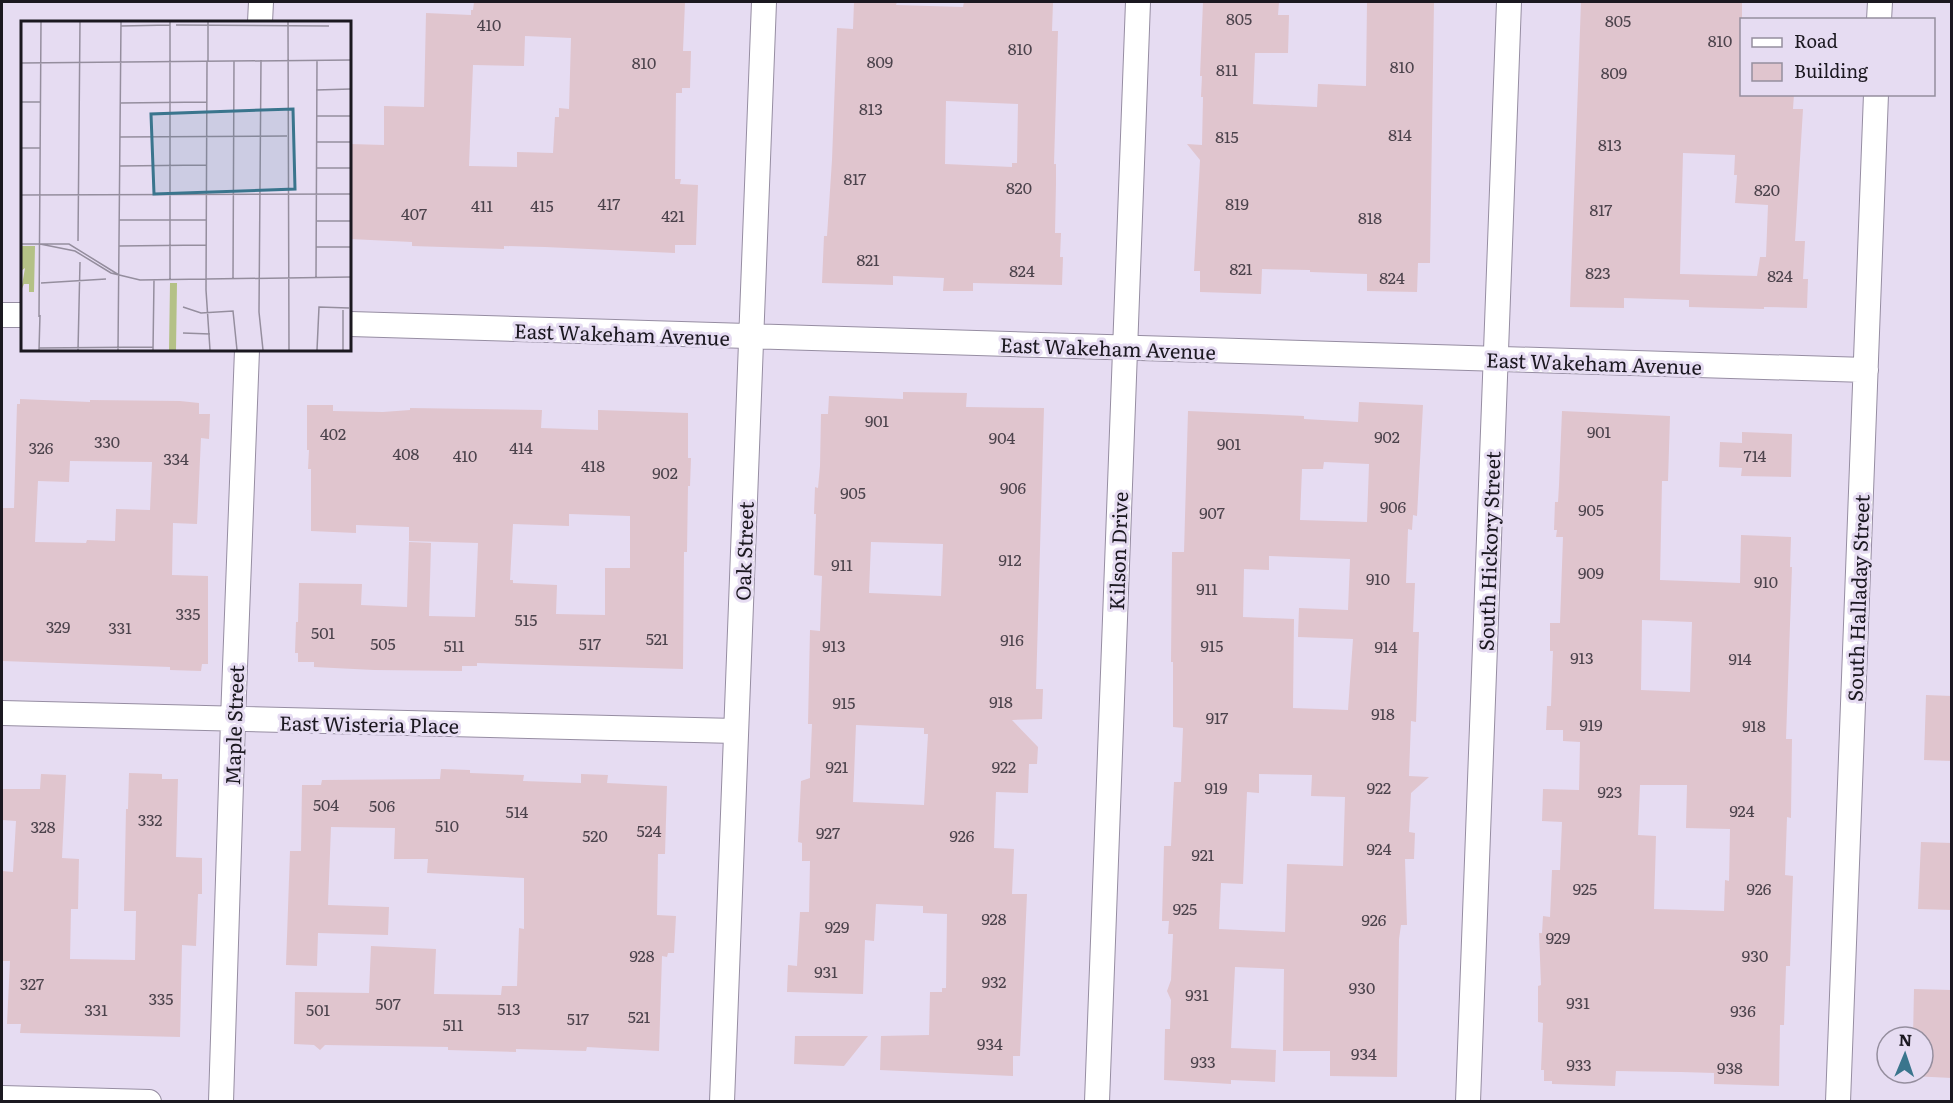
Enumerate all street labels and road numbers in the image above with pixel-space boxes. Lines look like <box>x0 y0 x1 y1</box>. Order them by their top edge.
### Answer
street label: East Wakeham Avenue <box>514 314 730 352</box>
street label: East Wakeham Avenue <box>1000 328 1216 366</box>
street label: East Wakeham Avenue <box>1486 343 1702 381</box>
street label: South Hickory Street <box>1470 451 1506 651</box>
street label: Kilson Drive <box>1100 491 1134 611</box>
street label: South Halladay Street <box>1838 494 1876 702</box>
street label: Oak Street <box>726 501 760 601</box>
street label: Maple Street <box>216 664 250 786</box>
street label: East Wisteria Place <box>279 706 459 740</box>

